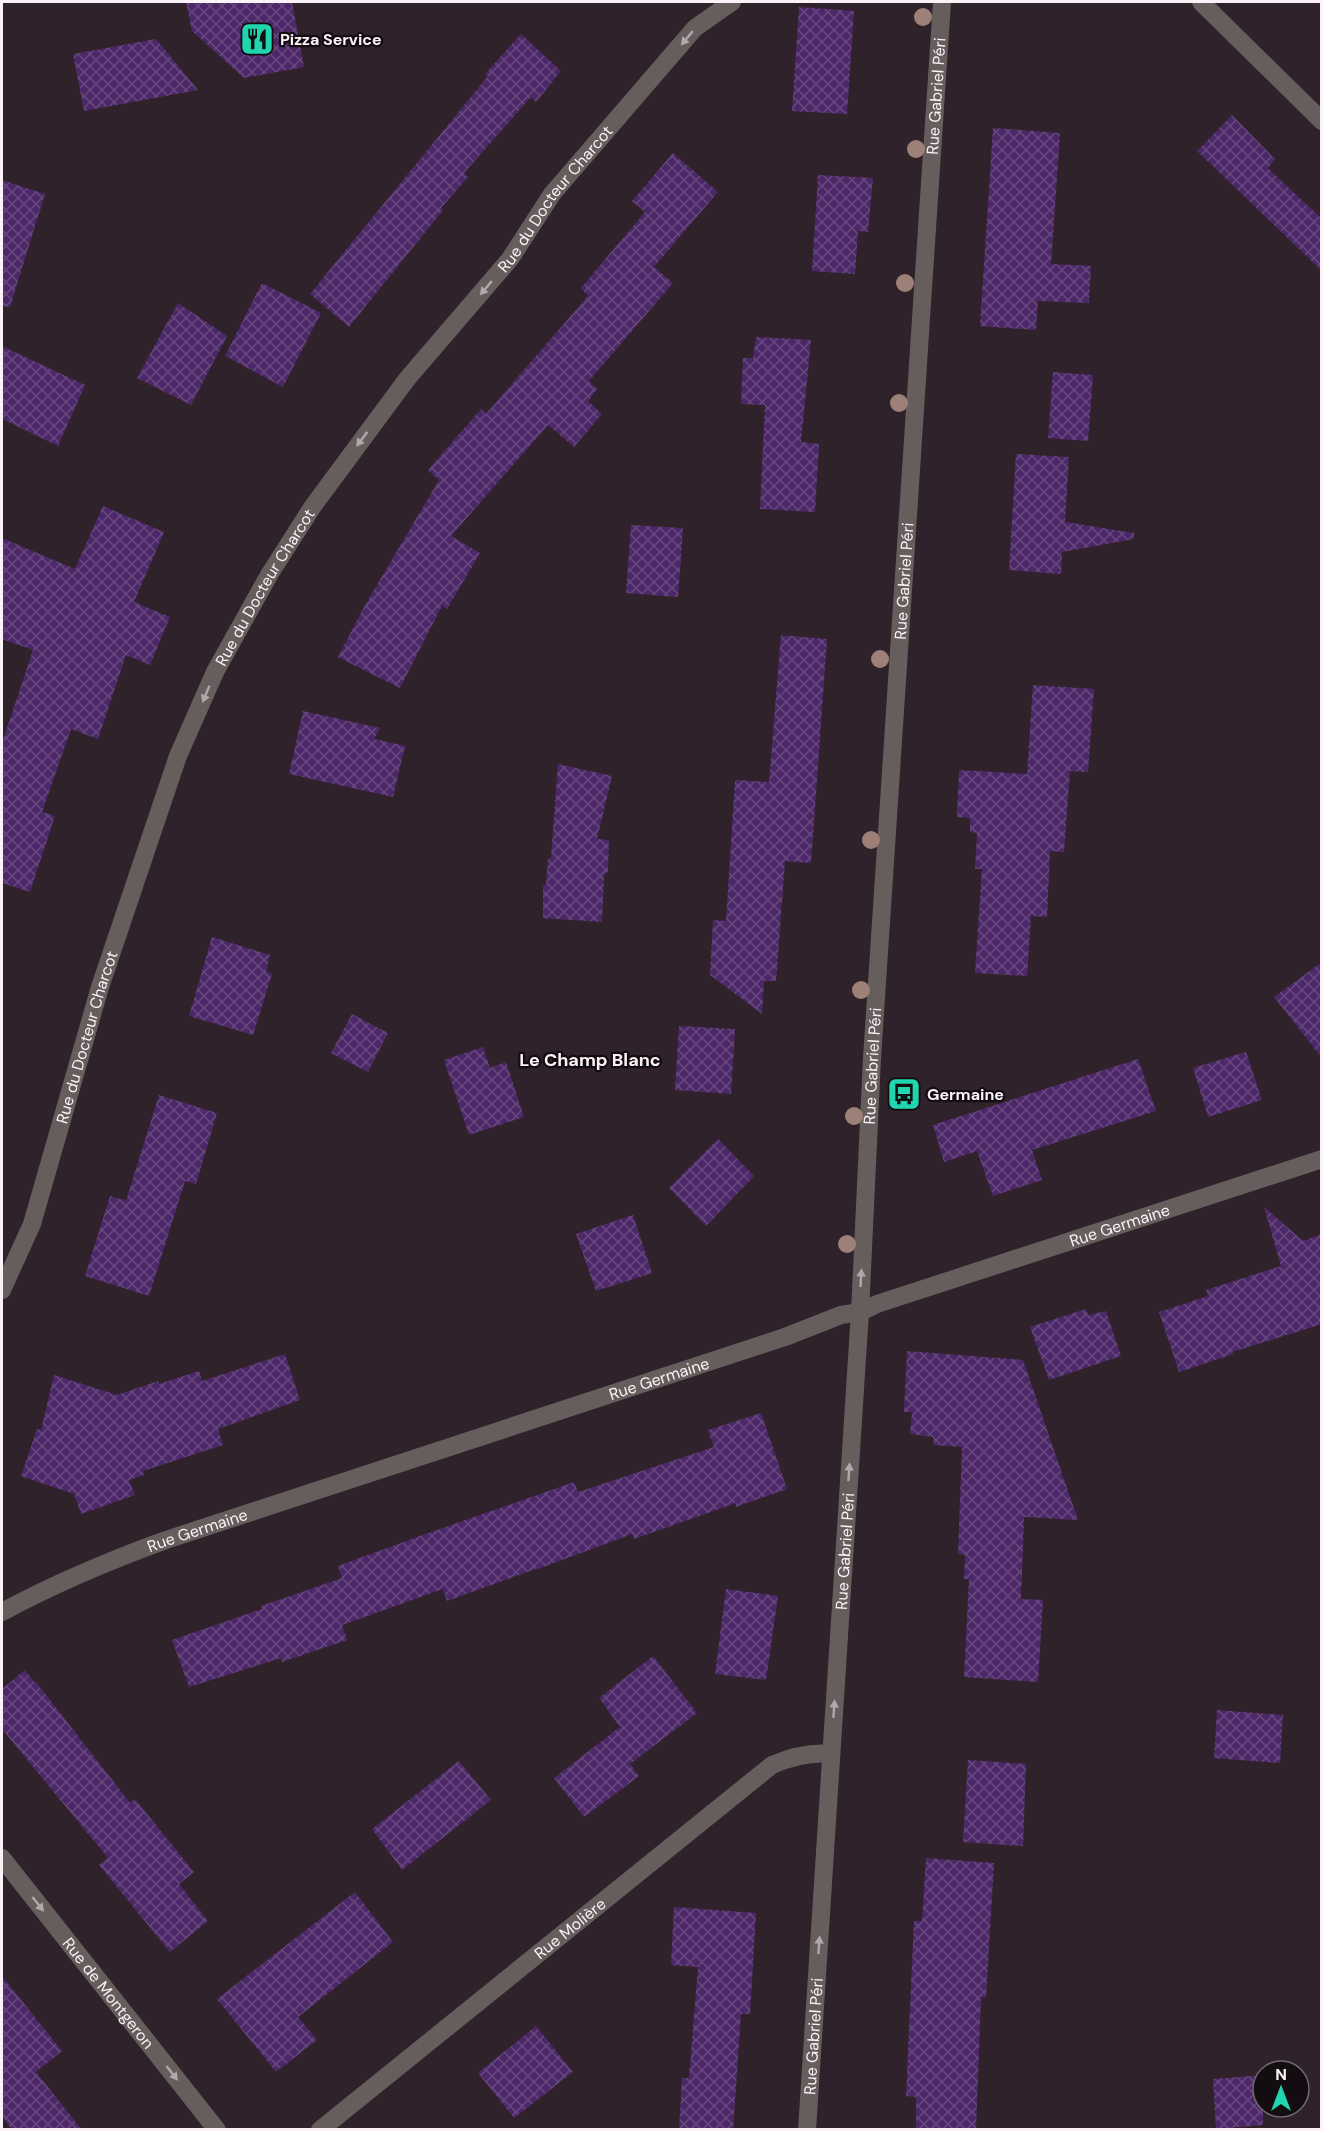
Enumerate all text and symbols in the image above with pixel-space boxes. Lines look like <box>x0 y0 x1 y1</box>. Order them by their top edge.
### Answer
restaurant icon: Pizza Service <box>239 21 275 57</box>
place label: Pizza Service <box>280 29 382 50</box>
one-way arrow <box>681 31 694 46</box>
street label: Rue Gabriel Péri <box>921 37 950 155</box>
street label: Rue du Docteur Charcot <box>493 121 617 277</box>
one-way arrow <box>480 280 493 295</box>
one-way arrow <box>357 431 369 446</box>
street label: Rue du Docteur Charcot <box>210 505 319 669</box>
street label: Rue Gabriel Péri <box>889 522 918 640</box>
one-way arrow <box>201 685 210 702</box>
street label: Rue du Docteur Charcot <box>51 948 122 1126</box>
street label: Rue Gabriel Péri <box>858 1007 886 1125</box>
district label: Le Champ Blanc <box>519 1048 661 1072</box>
bus stop icon: Germaine <box>886 1076 922 1112</box>
place label: Germaine <box>927 1084 1004 1105</box>
street label: Rue Germaine <box>1067 1199 1172 1251</box>
one-way arrow <box>857 1268 866 1287</box>
street label: Rue Germaine <box>606 1352 712 1405</box>
one-way arrow <box>845 1463 854 1482</box>
street label: Rue Gabriel Péri <box>830 1492 859 1610</box>
street label: Rue Germaine <box>144 1504 250 1557</box>
one-way arrow <box>830 1699 839 1718</box>
street label: Rue Molière <box>530 1893 610 1964</box>
one-way arrow <box>31 1896 43 1911</box>
street label: Rue de Montgeron <box>58 1933 159 2053</box>
one-way arrow <box>814 1936 824 1955</box>
street label: Rue Gabriel Péri <box>799 1977 827 2095</box>
north arrow <box>1251 2059 1311 2119</box>
text: N <box>1275 2064 1287 2085</box>
one-way arrow <box>165 2065 178 2081</box>

